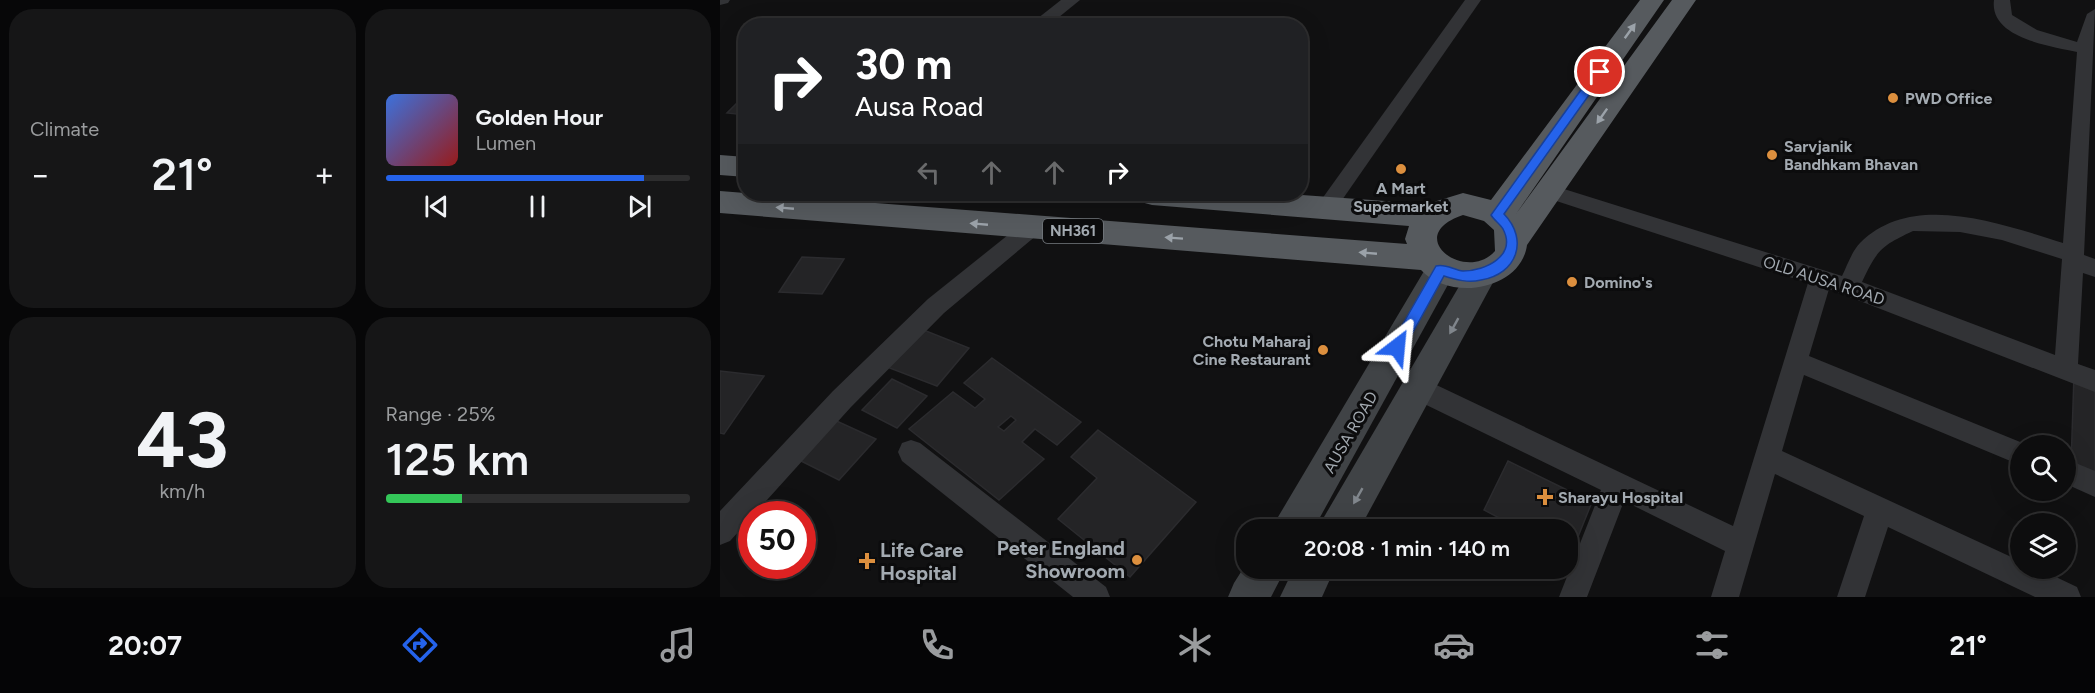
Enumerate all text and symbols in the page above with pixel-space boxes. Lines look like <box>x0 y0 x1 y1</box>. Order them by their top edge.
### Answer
one-way arrow <box>1623 23 1635 38</box>
text: 30 m <box>855 39 952 90</box>
icon: right <box>756 42 834 120</box>
pin <box>1574 46 1625 97</box>
icon: arrive <box>1583 55 1616 88</box>
place label: PWD Office <box>1905 89 1993 108</box>
text: Ausa Road <box>855 90 984 123</box>
marker: PWD Office <box>1886 91 1900 105</box>
text: Golden Hour <box>476 104 603 131</box>
one-way arrow <box>1596 108 1608 124</box>
text: Climate <box>30 117 99 141</box>
text: Lumen <box>476 131 536 155</box>
place label: Sarvjanik Bandhkam Bhavan <box>1784 137 1918 174</box>
text: 21° <box>152 147 213 201</box>
marker: Sarvjanik Bandhkam Bhavan <box>1765 148 1779 162</box>
text: − <box>30 155 51 194</box>
text: + <box>314 155 334 194</box>
icon: left <box>912 156 945 189</box>
icon: ahead <box>975 156 1008 189</box>
icon: ahead <box>1038 156 1071 189</box>
icon: right <box>1101 156 1134 189</box>
marker: A Mart Supermarket <box>1394 162 1408 176</box>
place label: A Mart Supermarket <box>1353 179 1449 216</box>
icon: previous <box>420 190 453 223</box>
icon: pause <box>521 190 554 223</box>
icon: next <box>623 190 656 223</box>
one-way arrow <box>775 203 794 213</box>
road number: NH361 <box>1043 219 1103 243</box>
one-way arrow <box>970 220 989 229</box>
one-way arrow <box>1164 233 1183 242</box>
one-way arrow <box>1359 248 1378 258</box>
street label: OLD AUSA ROAD <box>1761 252 1887 309</box>
place label: Domino's <box>1584 273 1653 292</box>
marker: Domino's <box>1565 275 1579 289</box>
position arrow <box>1365 315 1429 379</box>
one-way arrow <box>1449 318 1459 335</box>
place label: Chotu Maharaj Cine Restaurant <box>1193 332 1311 369</box>
marker: Chotu Maharaj Cine Restaurant <box>1316 343 1330 357</box>
street label: AUSA ROAD <box>1319 388 1381 476</box>
text: 43 <box>136 393 229 487</box>
text: Range · 25% <box>386 402 495 426</box>
text: 125 km <box>386 432 529 486</box>
map controls <box>2010 435 2076 579</box>
button: search <box>2010 435 2076 501</box>
text: km/h <box>159 479 205 503</box>
one-way arrow <box>1352 488 1363 504</box>
marker: Sharayu Hospital <box>1536 488 1554 506</box>
place label: Sharayu Hospital <box>1558 488 1683 507</box>
speed limit sign: 50 <box>738 501 816 579</box>
button: layers <box>2010 513 2076 579</box>
text: 20:08 · 1 min · 140 m <box>1304 535 1510 562</box>
place label: Peter England Showroom <box>997 536 1125 583</box>
place label: Life Care Hospital <box>880 538 963 585</box>
marker: Life Care Hospital <box>858 552 876 570</box>
marker: Peter England Showroom <box>1130 553 1144 567</box>
icon: directions <box>399 624 441 666</box>
icon: music <box>657 624 699 666</box>
icon: phone <box>916 624 958 666</box>
icon: climate <box>1174 624 1216 666</box>
icon: car <box>1433 624 1475 666</box>
icon: filters <box>1691 624 1733 666</box>
text: 20:07 <box>108 629 182 662</box>
text: 21° <box>1950 629 1987 662</box>

